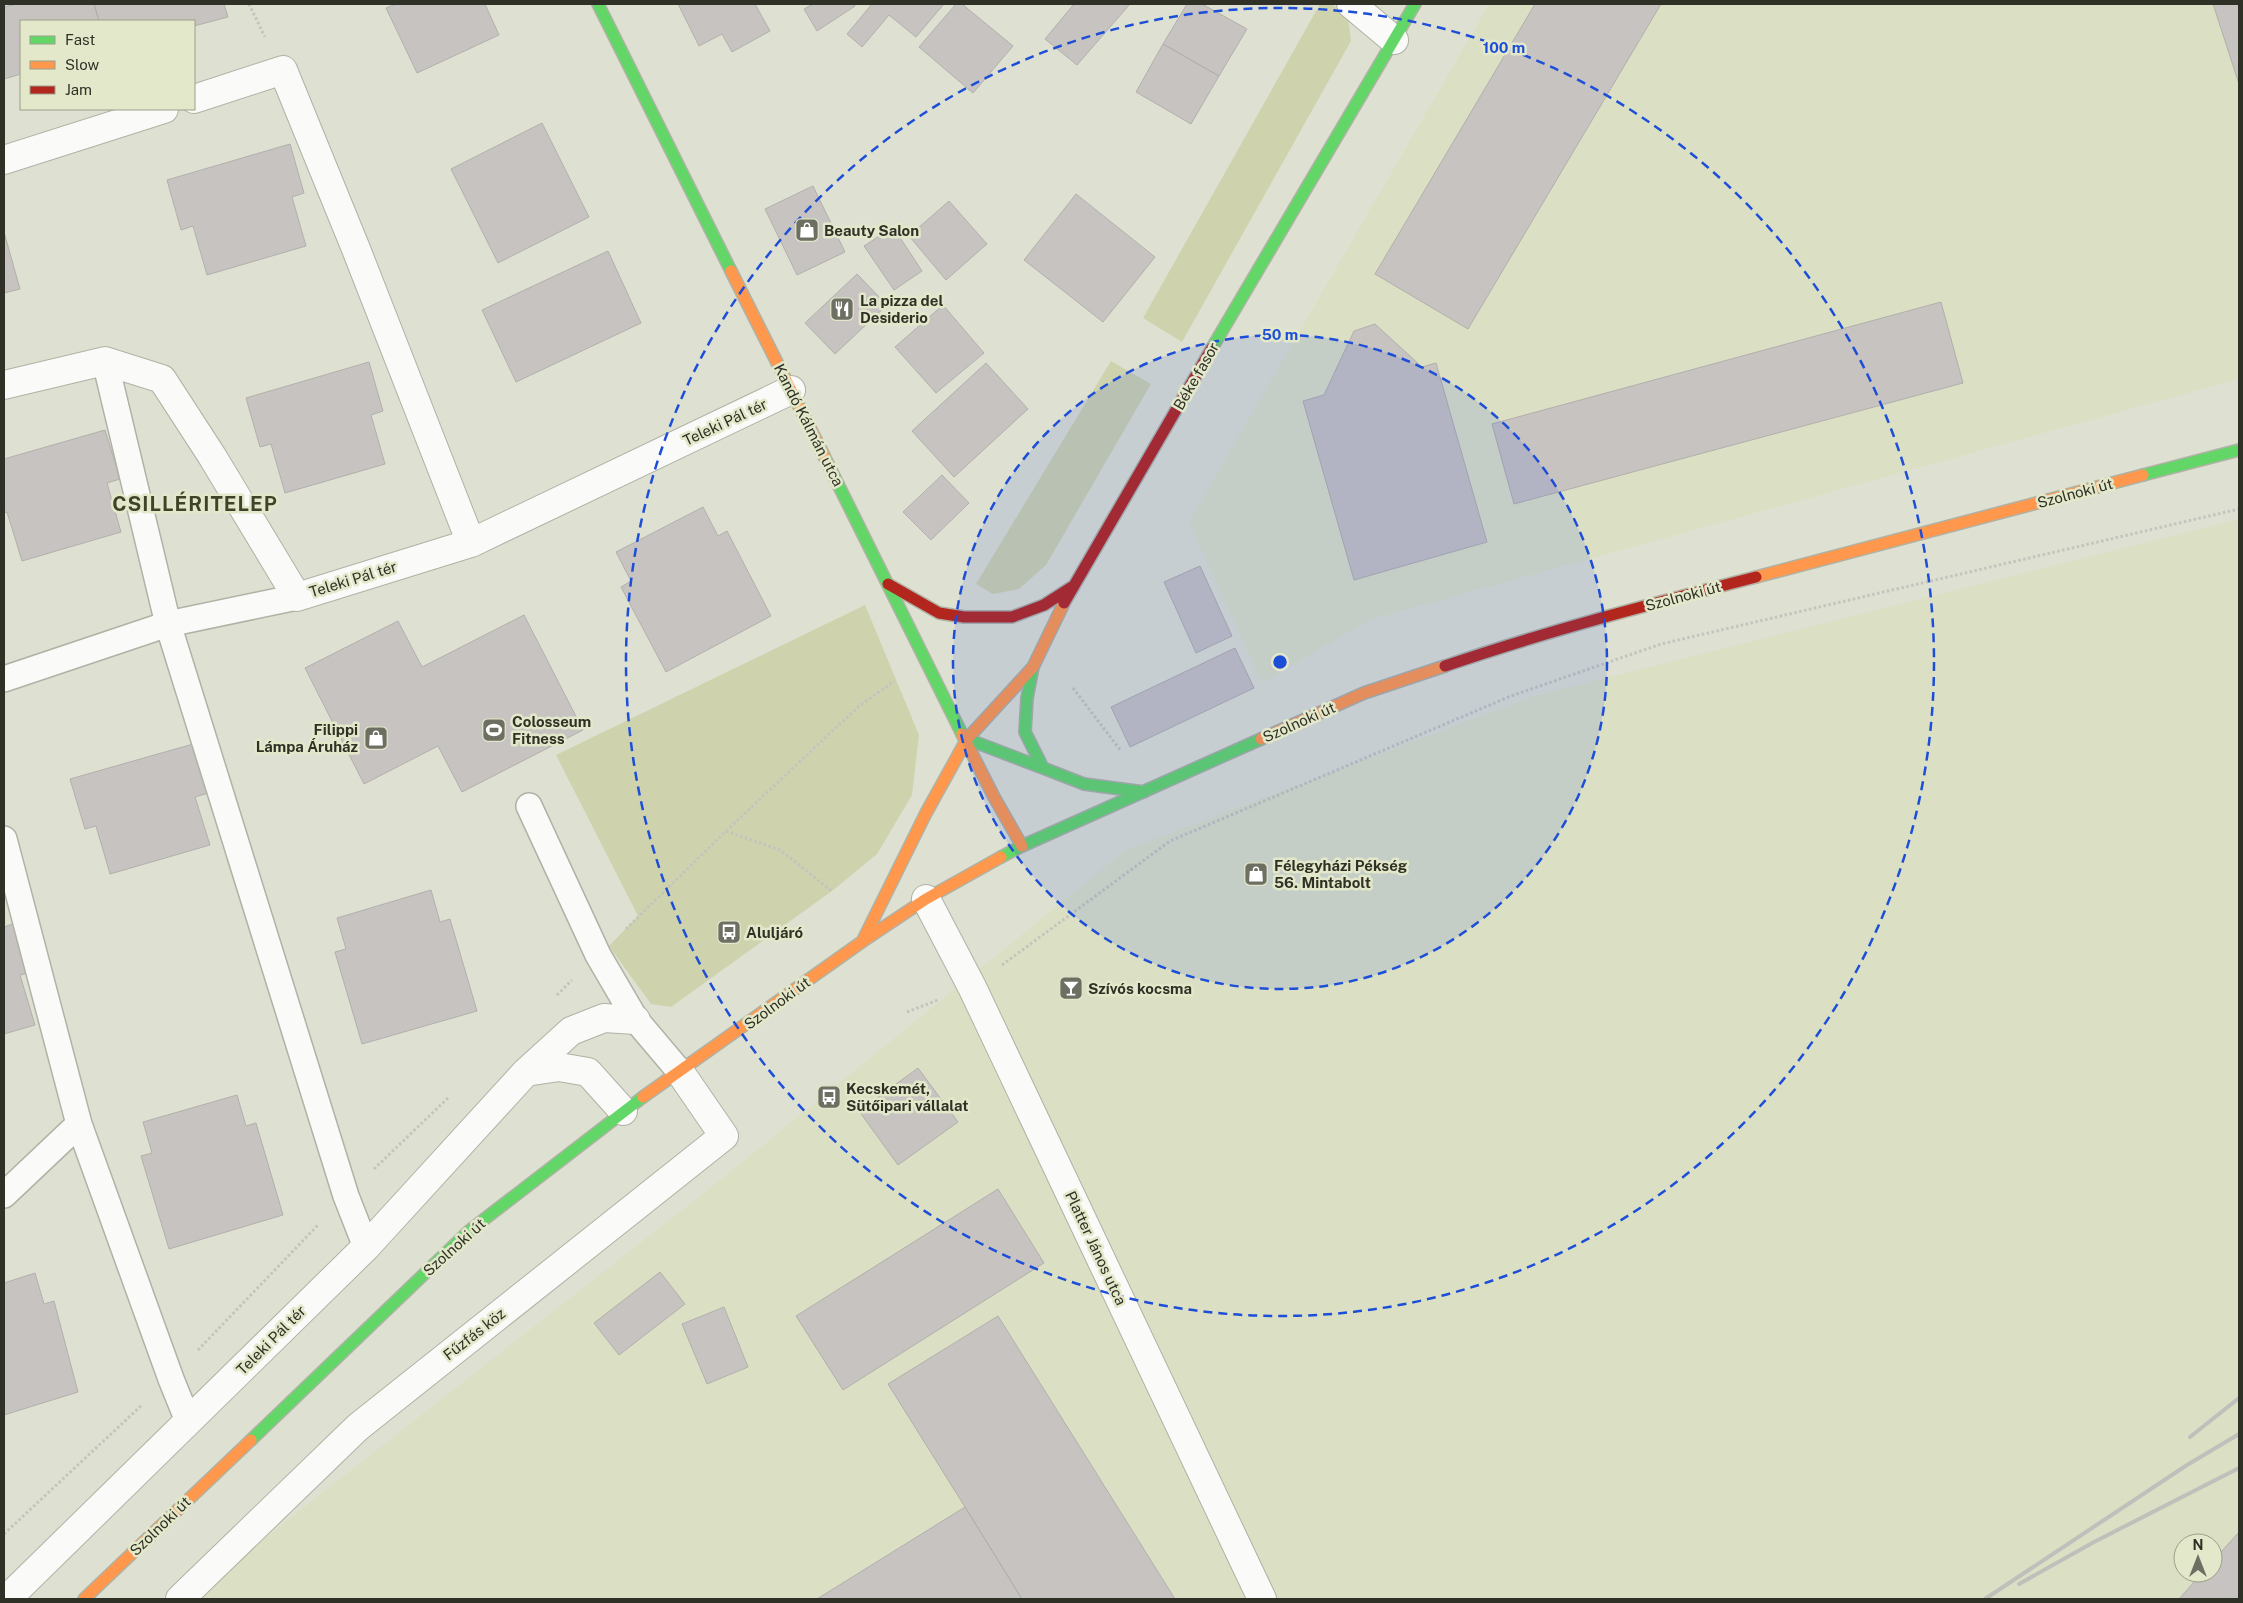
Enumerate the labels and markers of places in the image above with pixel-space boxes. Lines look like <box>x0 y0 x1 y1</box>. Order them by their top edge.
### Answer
shop icon: Beauty Salon <box>794 217 820 243</box>
place label: Beauty Salon <box>824 222 919 239</box>
place label: La pizza del Desiderio <box>860 292 943 326</box>
restaurant icon: La pizza del Desiderio <box>829 296 855 322</box>
centre of rings <box>1271 653 1289 671</box>
place label: Colosseum Fitness <box>512 713 591 747</box>
sports icon: Colosseum Fitness <box>481 717 507 743</box>
place label: Filippi Lámpa Áruház <box>256 721 358 755</box>
shop icon: Filippi Lámpa Áruház <box>363 725 389 751</box>
place label: Félegyházi Pékség 56. Mintabolt <box>1274 857 1408 891</box>
shop icon: Félegyházi Pékség 56. Mintabolt <box>1243 861 1269 887</box>
bus stop icon: Aluljáró <box>716 919 742 945</box>
place label: Aluljáró <box>746 924 804 941</box>
bar icon: Szívós kocsma <box>1058 975 1084 1001</box>
place label: Szívós kocsma <box>1088 980 1192 997</box>
place label: Kecskemét, Sütőipari vállalat <box>846 1080 968 1114</box>
bus stop icon: Kecskemét, Sütőipari vállalat <box>816 1084 842 1110</box>

